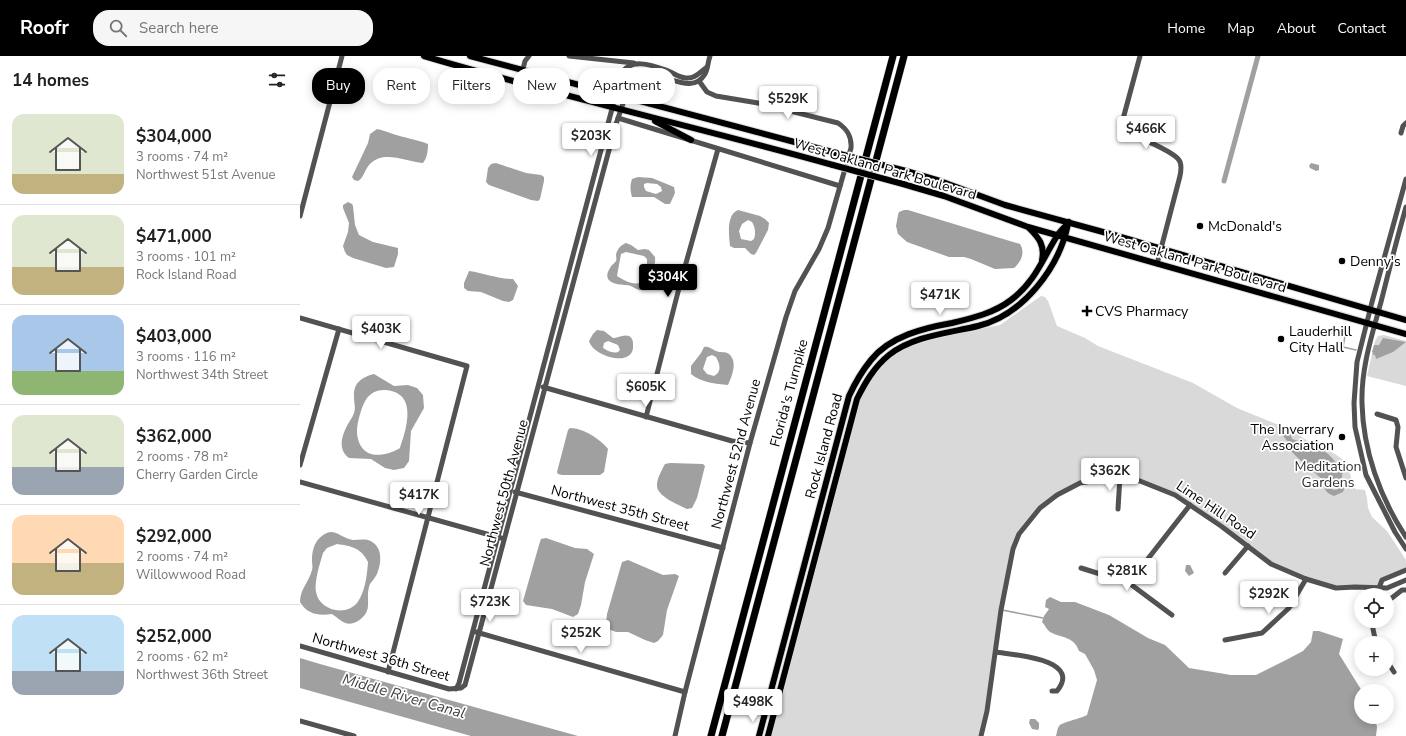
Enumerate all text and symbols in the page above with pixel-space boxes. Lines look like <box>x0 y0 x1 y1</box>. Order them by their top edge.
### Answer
search box <box>93 10 373 46</box>
text: Roofr <box>20 15 69 41</box>
icon: search <box>107 17 129 39</box>
text: Search here <box>139 18 218 38</box>
text: Home <box>1167 19 1205 38</box>
text: Map <box>1227 19 1255 38</box>
text: About <box>1277 19 1316 38</box>
text: Contact <box>1338 19 1386 38</box>
chip: Buy <box>312 68 365 104</box>
chip: Rent <box>373 68 430 104</box>
chip: Filters <box>438 68 505 104</box>
chip: New <box>513 68 570 104</box>
chip: Apartment <box>578 68 675 104</box>
text: 14 homes <box>12 69 89 92</box>
icon: filters <box>266 69 288 91</box>
pin: $529K <box>760 86 816 120</box>
text: $529K <box>768 90 808 108</box>
pin: $466K <box>1118 116 1174 150</box>
text: $466K <box>1126 120 1166 138</box>
pin: $203K <box>563 123 619 157</box>
text: $304,000 <box>136 125 212 148</box>
text: $203K <box>571 127 611 145</box>
icon: home <box>44 130 92 178</box>
street label: West Oakland Park Boulevard <box>791 134 979 204</box>
text: 3 rooms · 74 m² <box>136 148 228 166</box>
text: Northwest 51st Avenue <box>136 166 275 184</box>
place label: McDonald's <box>1208 217 1282 236</box>
marker: McDonald's <box>1195 221 1205 231</box>
text: $471,000 <box>136 225 212 248</box>
street label: West Oakland Park Boulevard <box>1101 227 1289 297</box>
icon: home <box>44 231 92 279</box>
text: 3 rooms · 101 m² <box>136 248 236 266</box>
place label: Denny's <box>1350 252 1401 271</box>
marker: Denny's <box>1337 256 1347 266</box>
pin: $304K <box>640 264 696 298</box>
text: Rock Island Road <box>136 266 237 284</box>
text: $304K <box>648 268 688 286</box>
pin: $471K <box>912 282 968 316</box>
text: $471K <box>920 286 960 304</box>
place label: CVS Pharmacy <box>1095 302 1189 321</box>
marker: CVS Pharmacy <box>1082 306 1092 316</box>
pin: $403K <box>353 316 409 350</box>
text: $403K <box>361 320 401 338</box>
place label: Lauderhill City Hall <box>1289 322 1353 357</box>
text: $403,000 <box>136 325 212 348</box>
icon: home <box>44 331 92 379</box>
marker: Lauderhill City Hall <box>1276 334 1286 344</box>
street label: Florida's Turnpike <box>765 337 813 449</box>
text: 3 rooms · 116 m² <box>136 348 236 366</box>
text: Northwest 34th Street <box>136 366 268 384</box>
pin: $605K <box>618 374 674 408</box>
street label: Northwest 52nd Avenue <box>707 377 765 531</box>
text: $605K <box>626 378 666 396</box>
street label: Rock Island Road <box>801 391 847 501</box>
street label: Northwest 50th Avenue <box>475 417 533 569</box>
place label: The Inverrary Association <box>1251 420 1335 455</box>
text: $362,000 <box>136 425 212 448</box>
icon: home <box>44 431 92 479</box>
marker: The Inverrary Association <box>1337 432 1347 442</box>
text: 2 rooms · 78 m² <box>136 448 228 466</box>
park label: Meditation Gardens <box>1294 457 1362 492</box>
pin: $362K <box>1082 458 1138 492</box>
text: $362K <box>1090 462 1130 480</box>
text: Cherry Garden Circle <box>136 466 258 484</box>
street label: Lime Hill Road <box>1172 476 1260 544</box>
street label: Northwest 35th Street <box>549 480 691 536</box>
pin: $417K <box>391 482 447 516</box>
text: $417K <box>399 486 439 504</box>
text: $292,000 <box>136 525 212 548</box>
icon: home <box>44 531 92 579</box>
text: 2 rooms · 74 m² <box>136 548 228 566</box>
pin: $281K <box>1099 558 1155 592</box>
text: $281K <box>1107 562 1147 580</box>
text: Willowwood Road <box>136 566 246 584</box>
pin: $292K <box>1241 581 1297 615</box>
text: $292K <box>1249 585 1289 603</box>
map controls <box>1354 588 1394 724</box>
button: locate <box>1354 588 1394 628</box>
pin: $723K <box>462 589 518 623</box>
text: $723K <box>470 593 510 611</box>
pin: $252K <box>553 620 609 654</box>
text: $252K <box>561 624 601 642</box>
text: $252,000 <box>136 625 212 648</box>
street label: Northwest 36th Street <box>310 628 452 686</box>
icon: home <box>44 631 92 679</box>
button: + <box>1354 636 1394 676</box>
text: 2 rooms · 62 m² <box>136 648 228 666</box>
text: Northwest 36th Street <box>136 666 268 684</box>
water label: Middle River Canal <box>340 669 468 723</box>
button: − <box>1354 684 1394 724</box>
pin: $498K <box>725 689 781 723</box>
text: $498K <box>733 693 773 711</box>

